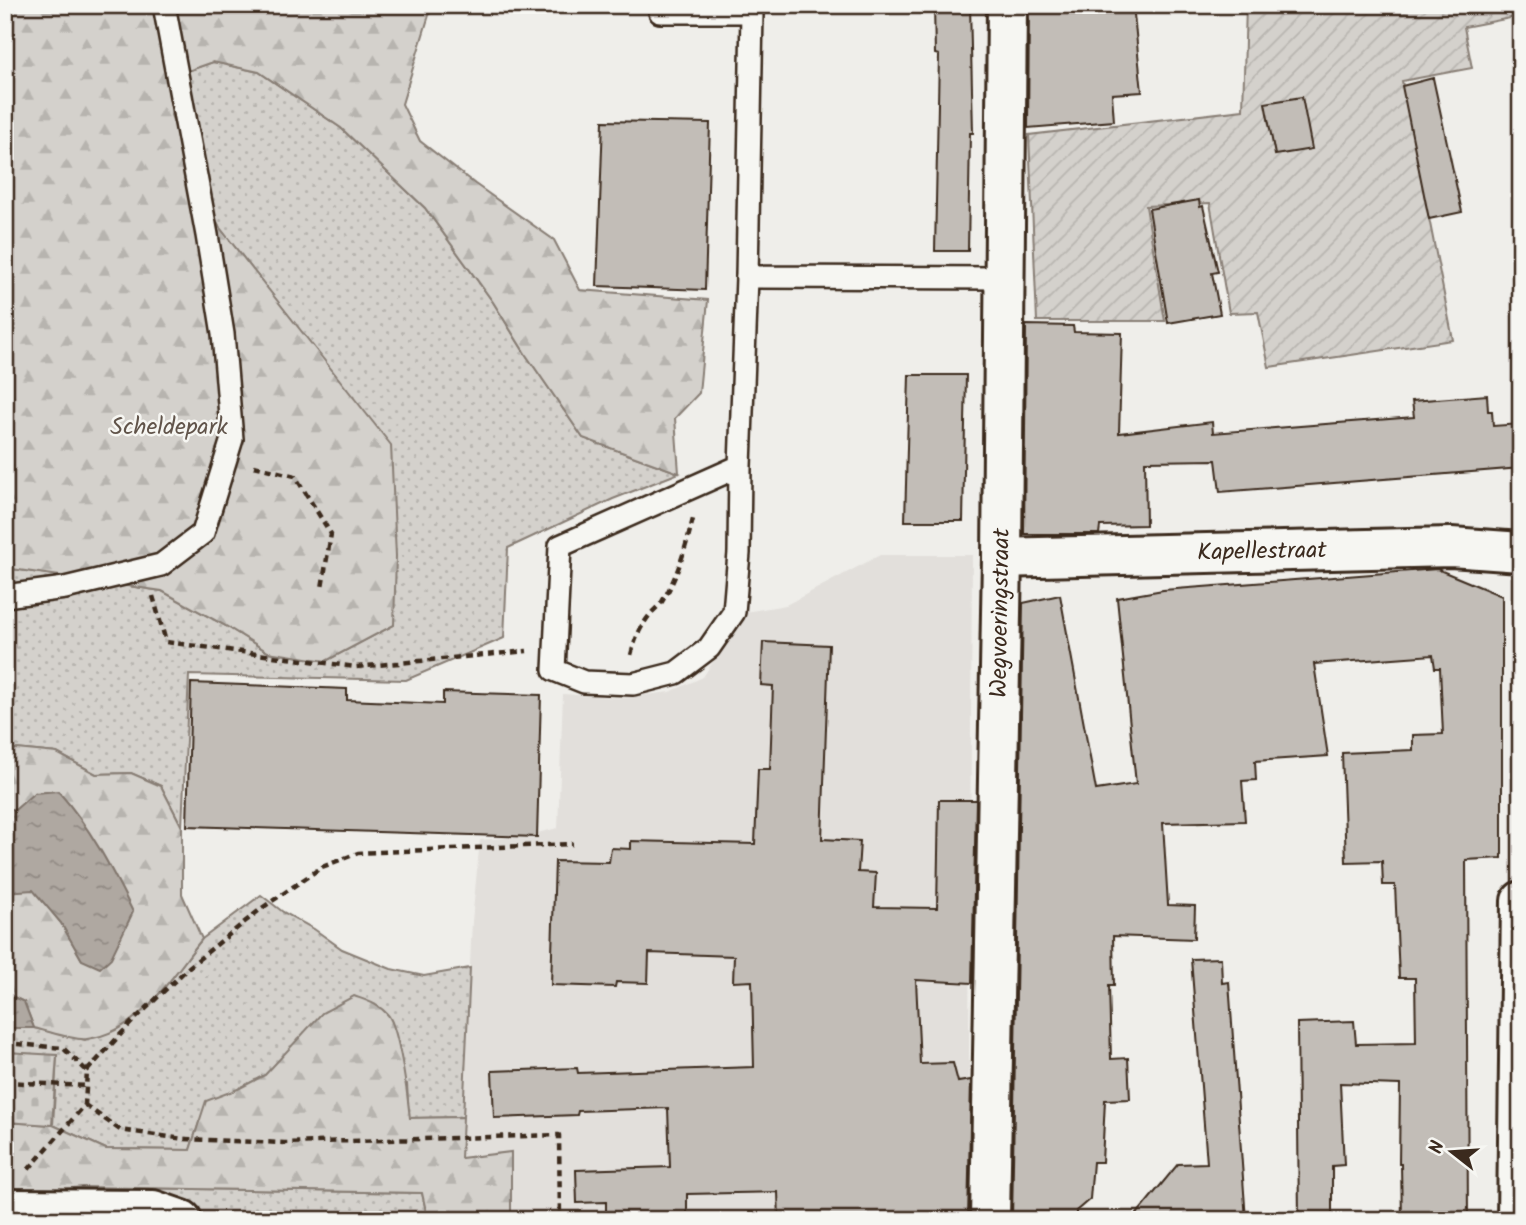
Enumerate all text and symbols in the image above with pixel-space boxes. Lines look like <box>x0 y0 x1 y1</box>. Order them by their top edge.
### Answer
park label: Scheldepark <box>110 408 229 447</box>
street label: Wegvoeringstraat <box>980 527 1022 698</box>
street label: Kapellestraat <box>1197 531 1328 573</box>
north arrow <box>1418 1116 1488 1186</box>
text: N <box>1422 1137 1454 1158</box>

